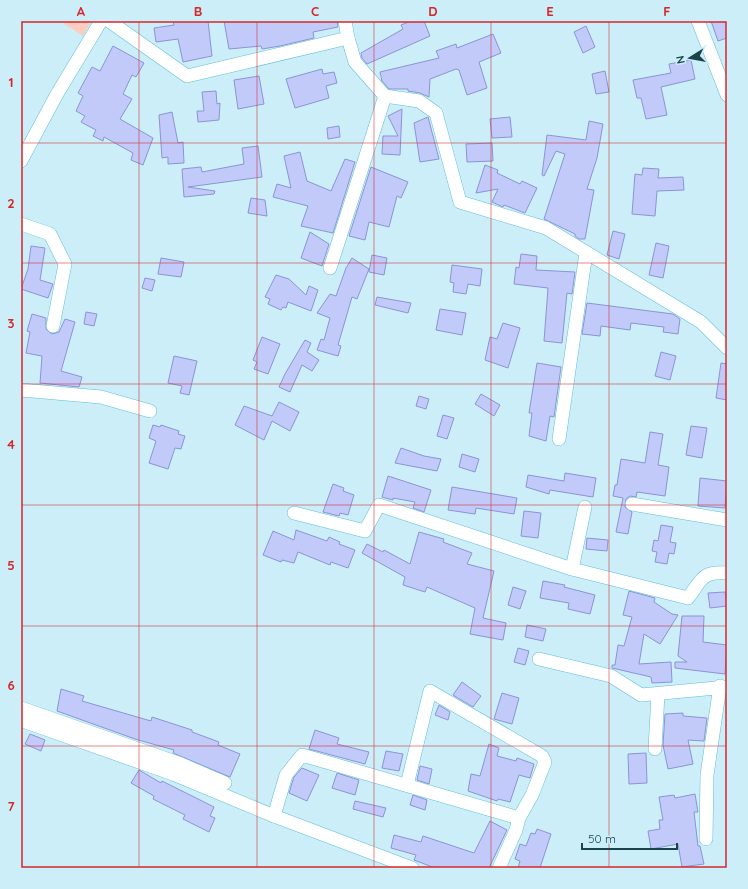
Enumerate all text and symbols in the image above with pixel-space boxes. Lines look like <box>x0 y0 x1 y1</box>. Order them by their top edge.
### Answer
text: A <box>77 3 86 19</box>
text: B <box>194 3 202 19</box>
text: C <box>311 3 319 19</box>
text: D <box>428 3 438 19</box>
text: E <box>546 3 554 19</box>
text: F <box>663 3 671 19</box>
north arrow <box>670 38 710 78</box>
text: N <box>673 55 688 65</box>
text: 1 <box>8 74 14 90</box>
text: 2 <box>7 195 15 211</box>
text: 3 <box>8 315 15 331</box>
text: 4 <box>7 436 15 452</box>
text: 5 <box>7 557 15 573</box>
text: 6 <box>7 677 15 693</box>
text: 7 <box>7 798 15 814</box>
scale bar <box>582 825 677 851</box>
text: 50 m <box>588 831 616 846</box>

